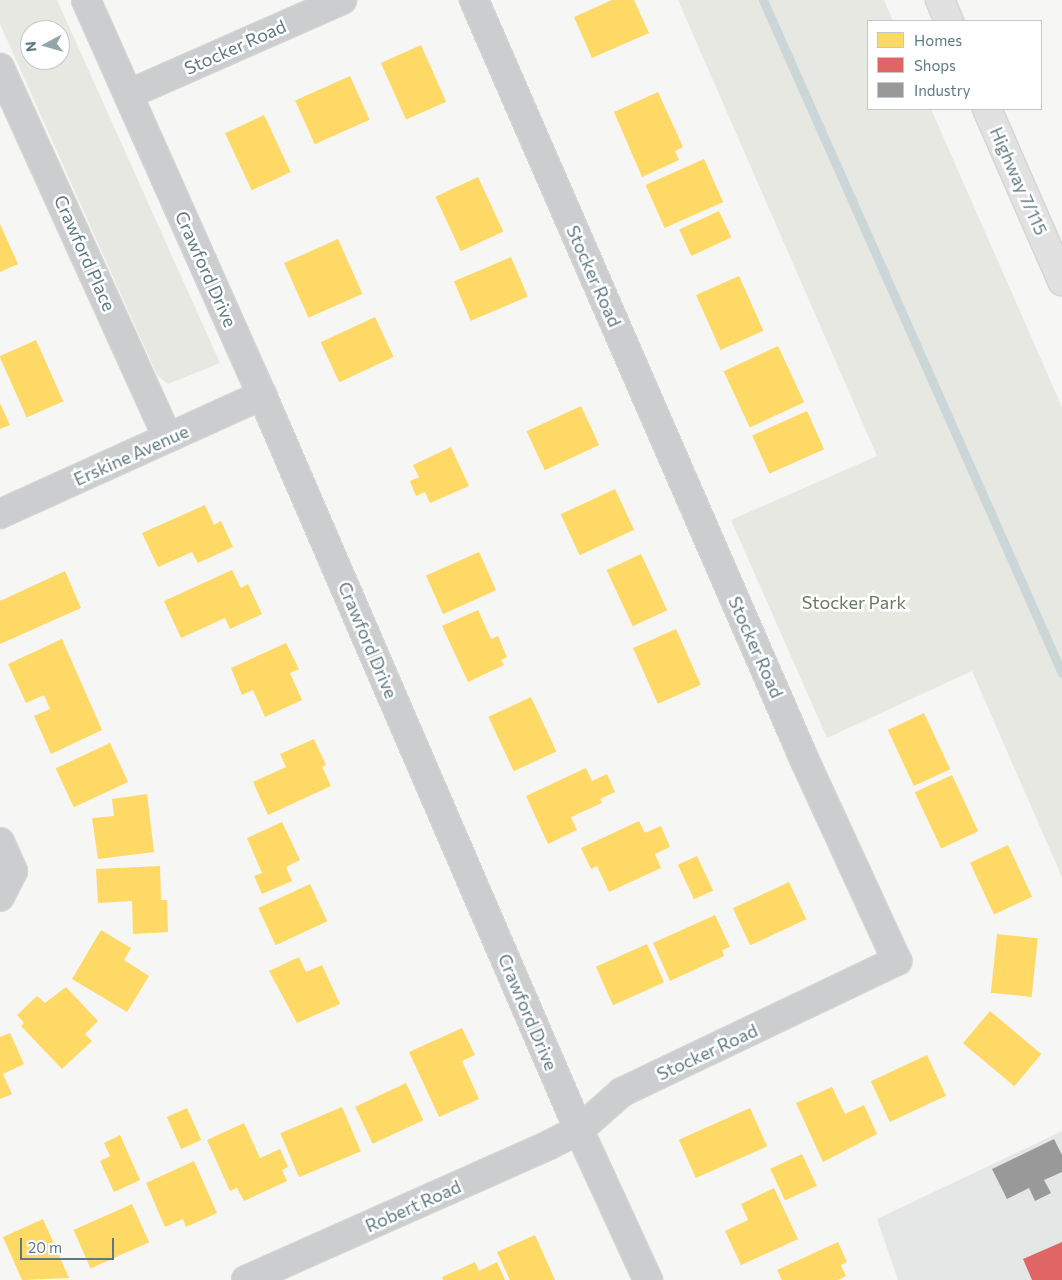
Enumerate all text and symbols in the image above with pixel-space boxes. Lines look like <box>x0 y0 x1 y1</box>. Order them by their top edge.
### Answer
street label: Stocker Road <box>181 15 289 79</box>
north arrow <box>20 20 70 70</box>
legend <box>867 20 1042 110</box>
text: Homes <box>914 31 962 49</box>
text: N <box>22 40 40 53</box>
text: Shops <box>914 56 956 74</box>
text: Industry <box>914 81 971 99</box>
street label: Highway 7/115 <box>986 124 1052 238</box>
street label: Crawford Place <box>50 192 120 314</box>
street label: Crawford Drive <box>171 208 241 330</box>
street label: Stocker Road <box>562 222 626 330</box>
street label: Erskine Avenue <box>70 420 192 490</box>
street label: Crawford Drive <box>334 578 402 702</box>
park label: Stocker Park <box>802 591 906 613</box>
street label: Stocker Road <box>724 593 788 701</box>
street label: Crawford Drive <box>494 950 562 1074</box>
street label: Stocker Road <box>653 1019 761 1085</box>
street label: Robert Road <box>362 1175 464 1237</box>
scale bar <box>22 1228 116 1260</box>
text: 20 m <box>28 1238 62 1256</box>

